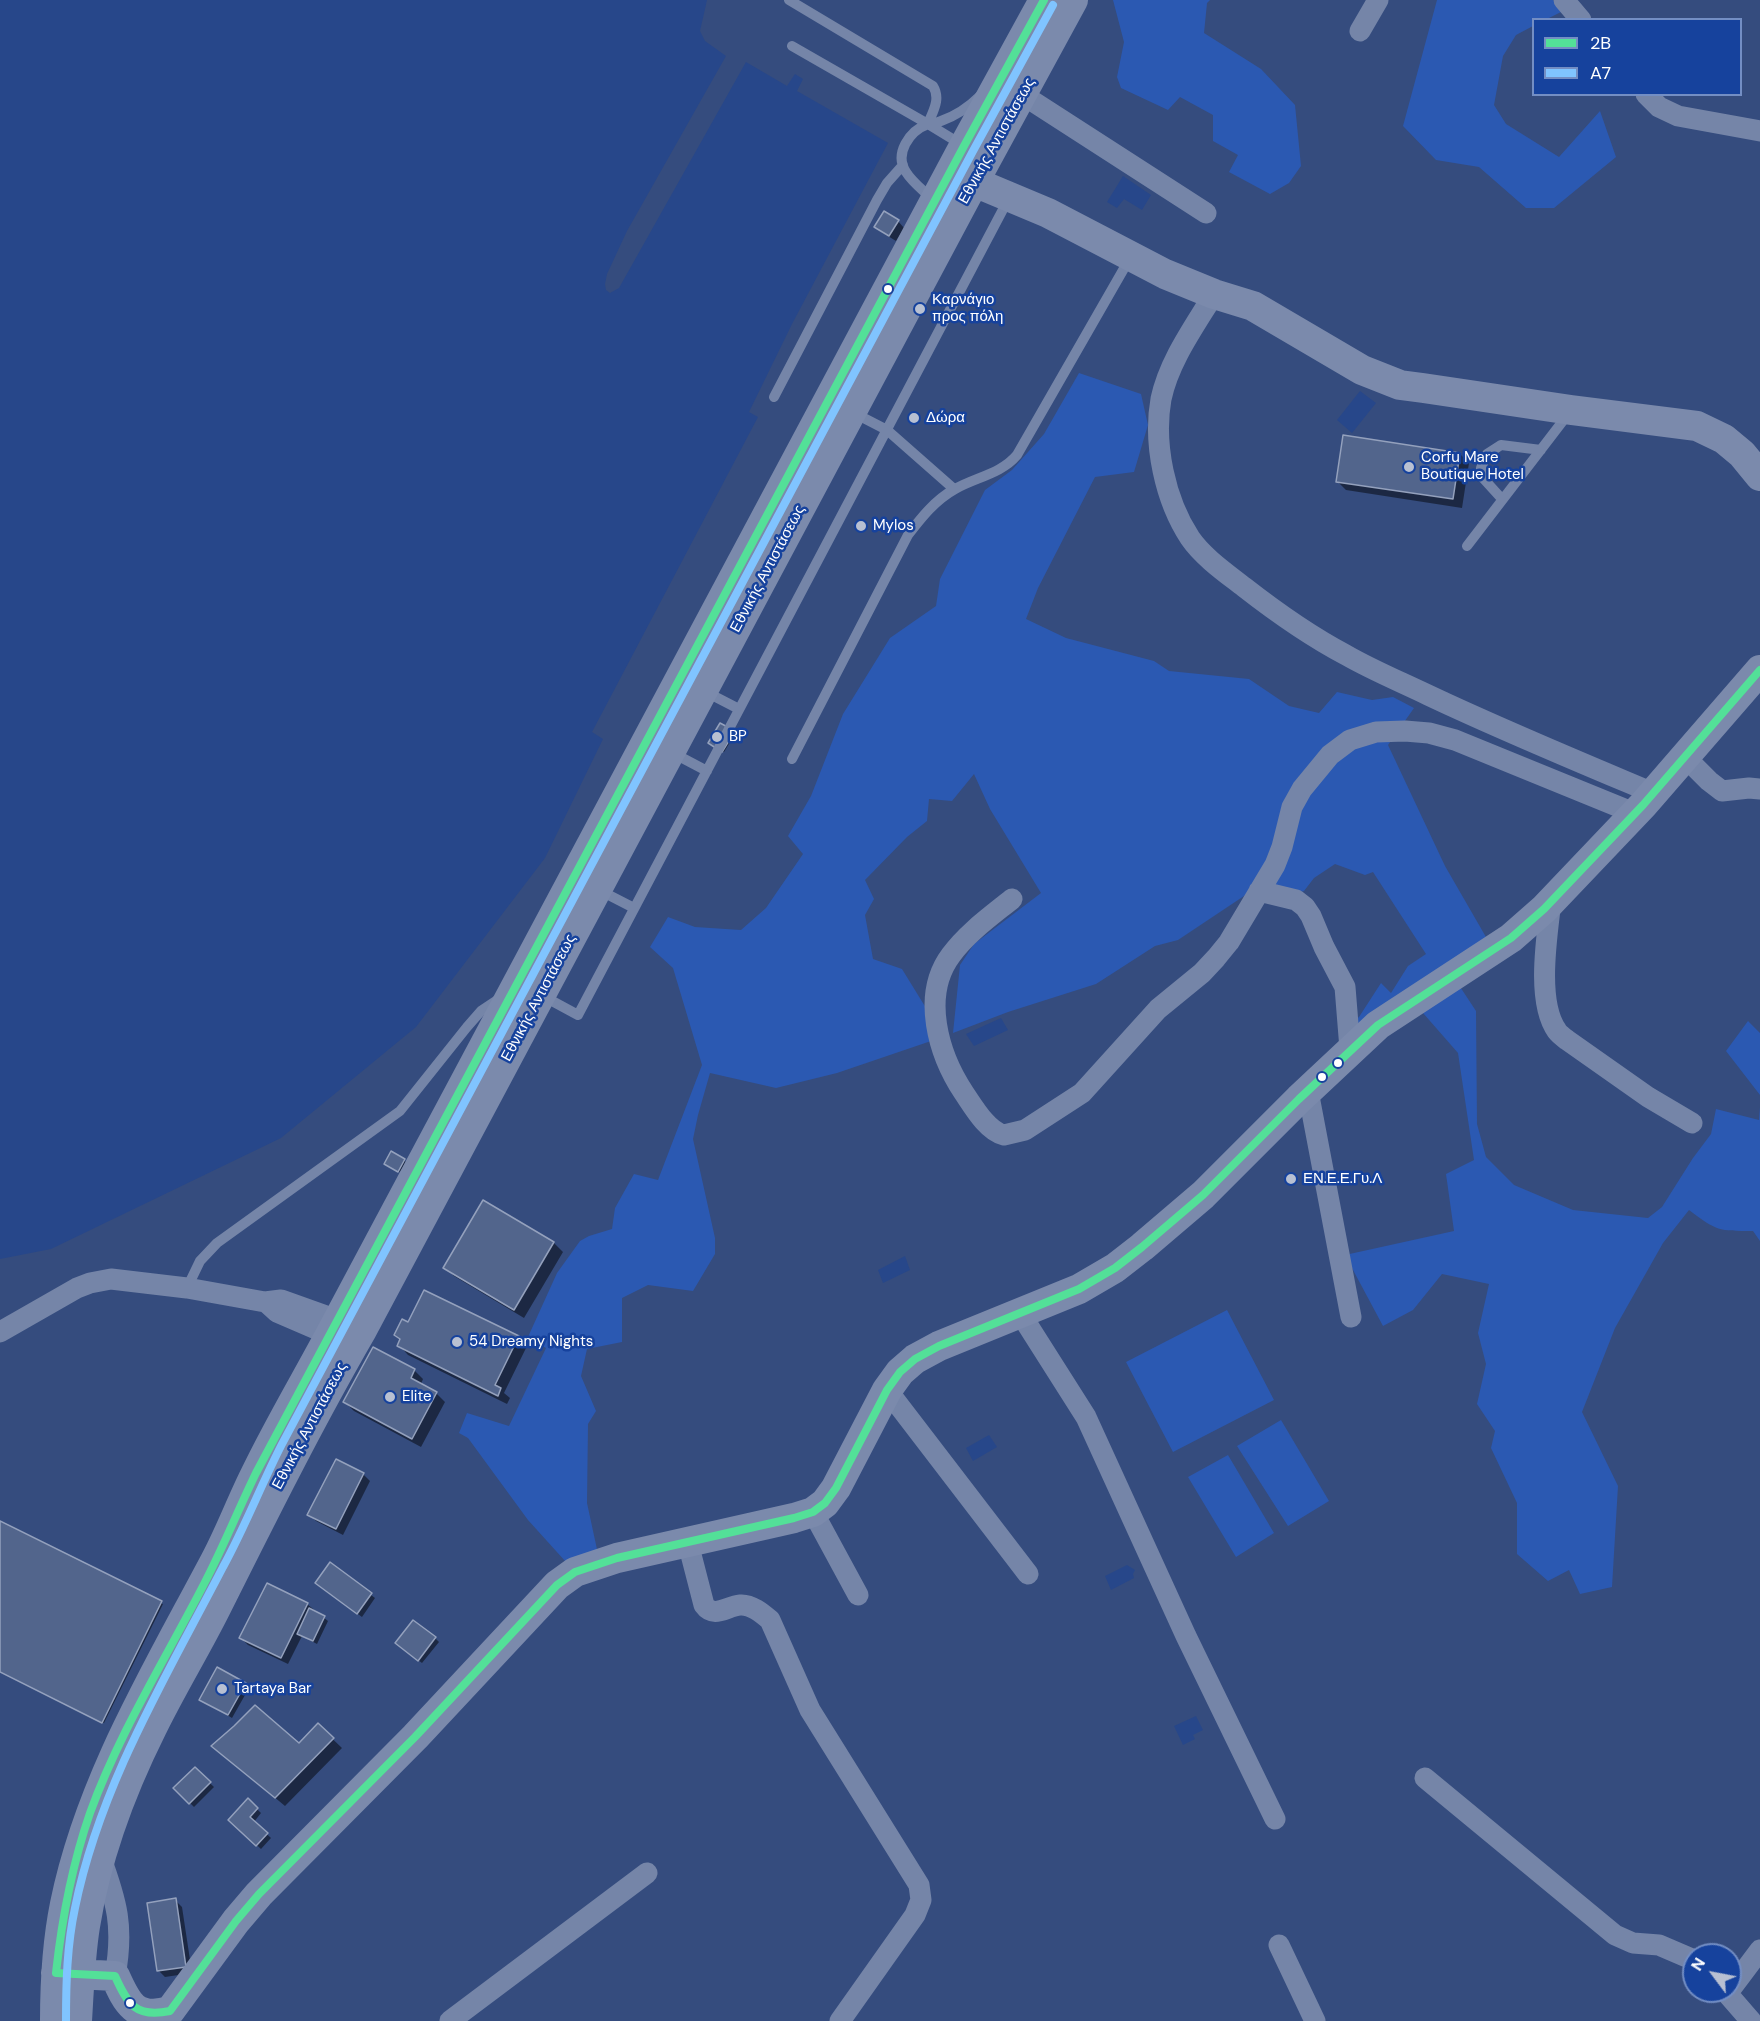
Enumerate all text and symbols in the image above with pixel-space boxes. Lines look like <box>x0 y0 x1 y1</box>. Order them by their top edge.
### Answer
legend <box>1532 18 1742 96</box>
text: 2B <box>1590 31 1611 55</box>
text: A7 <box>1590 61 1611 85</box>
street label: Εθνικής Αντιστάσεως <box>955 75 1039 207</box>
unlabelled marker <box>882 283 894 295</box>
place label: Καρνάγιο προς πόλη <box>932 291 1003 326</box>
marker: Καρνάγιο προς πόλη <box>913 302 927 316</box>
place label: Δώρα <box>926 409 965 427</box>
marker: Δώρα <box>907 411 921 425</box>
place label: Corfu Mare Boutique Hotel <box>1421 449 1524 484</box>
marker: Corfu Mare Boutique Hotel <box>1402 460 1416 474</box>
street label: Εθνικής Αντιστάσεως <box>727 502 809 636</box>
place label: Mylos <box>873 517 914 535</box>
marker: Mylos <box>854 519 868 533</box>
place label: BP <box>729 728 747 746</box>
marker: BP <box>710 730 724 744</box>
street label: Εθνικής Αντιστάσεως <box>498 931 580 1065</box>
unlabelled marker <box>1332 1057 1344 1069</box>
unlabelled marker <box>1316 1071 1328 1083</box>
place label: ΕΝ.Ε.Ε.Γυ.Λ <box>1303 1170 1382 1188</box>
marker: ΕΝ.Ε.Ε.Γυ.Λ <box>1284 1172 1298 1186</box>
place label: 54 Dreamy Nights <box>469 1333 593 1351</box>
marker: 54 Dreamy Nights <box>450 1335 464 1349</box>
street label: Εθνικής Αντιστάσεως <box>269 1359 351 1493</box>
place label: Elite <box>402 1388 432 1406</box>
marker: Elite <box>383 1390 397 1404</box>
place label: Tartaya Bar <box>234 1680 312 1698</box>
marker: Tartaya Bar <box>215 1682 229 1696</box>
north arrow <box>1682 1943 1742 2003</box>
text: N <box>1686 1954 1710 1975</box>
unlabelled marker <box>124 1997 136 2009</box>

